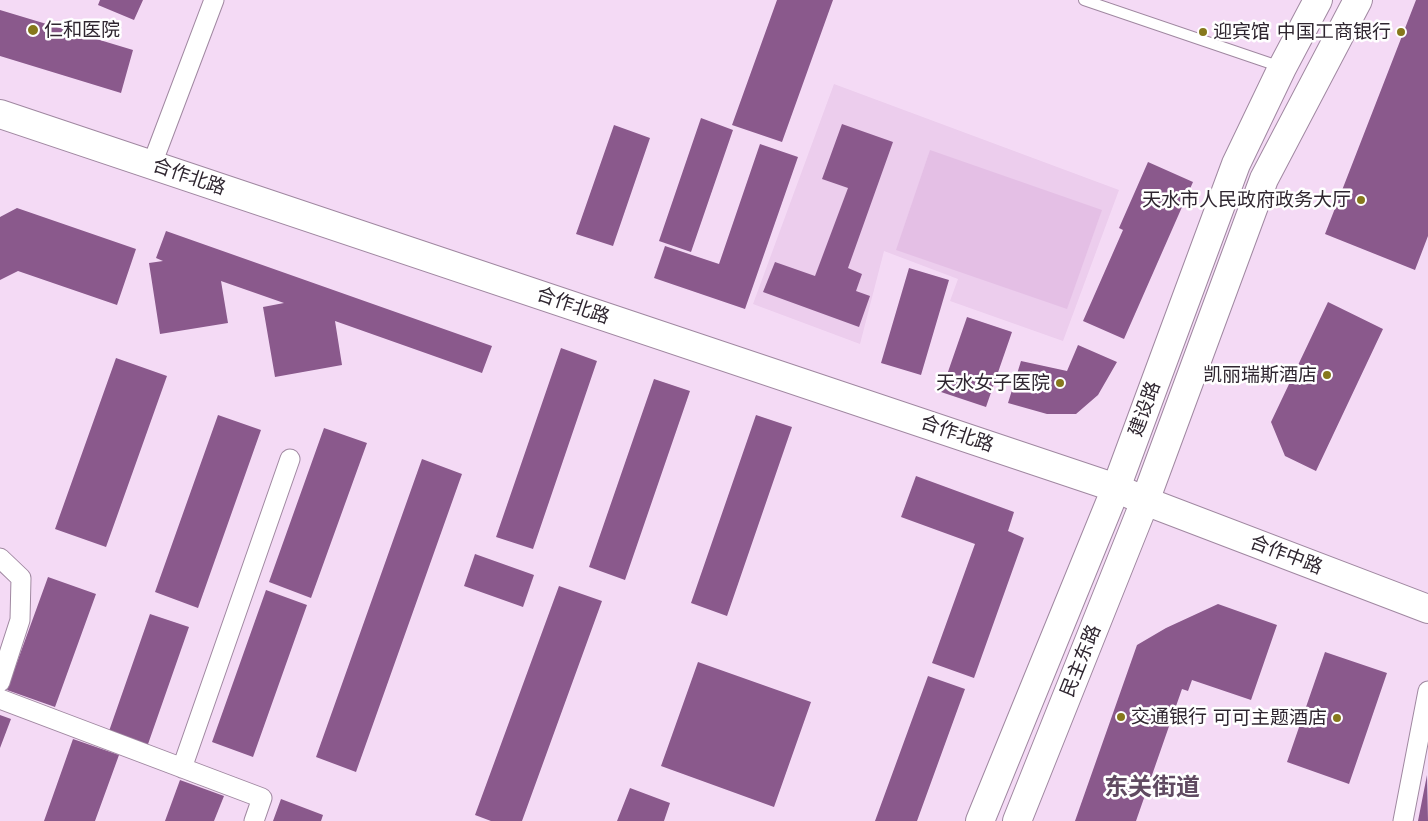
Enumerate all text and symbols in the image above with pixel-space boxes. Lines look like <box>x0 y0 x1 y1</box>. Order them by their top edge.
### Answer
place label: 仁和医院 <box>44 19 120 41</box>
place label: 迎宾馆 <box>1213 21 1270 43</box>
place label: 中国工商银行 <box>1277 21 1391 43</box>
marker: 仁和医院 <box>26 23 40 37</box>
marker: 迎宾馆 <box>1197 26 1209 38</box>
marker: 中国工商银行 <box>1395 26 1407 38</box>
street label: 合作北路 <box>149 154 229 200</box>
place label: 天水市人民政府政务大厅 <box>1142 189 1351 211</box>
marker: 天水市人民政府政务大厅 <box>1355 194 1367 206</box>
street label: 合作北路 <box>533 283 613 329</box>
place label: 凯丽瑞斯酒店 <box>1203 364 1317 386</box>
marker: 凯丽瑞斯酒店 <box>1321 369 1333 381</box>
place label: 天水女子医院 <box>936 372 1050 394</box>
marker: 天水女子医院 <box>1054 377 1066 389</box>
street label: 建设路 <box>1125 378 1165 440</box>
street label: 合作北路 <box>917 411 997 457</box>
street label: 合作中路 <box>1246 531 1326 579</box>
street label: 民主东路 <box>1056 621 1106 701</box>
place label: 交通银行 <box>1131 706 1207 728</box>
place label: 可可主题酒店 <box>1213 707 1327 729</box>
marker: 交通银行 <box>1115 711 1127 723</box>
marker: 可可主题酒店 <box>1331 712 1343 724</box>
district label: 东关街道 <box>1104 774 1200 802</box>

